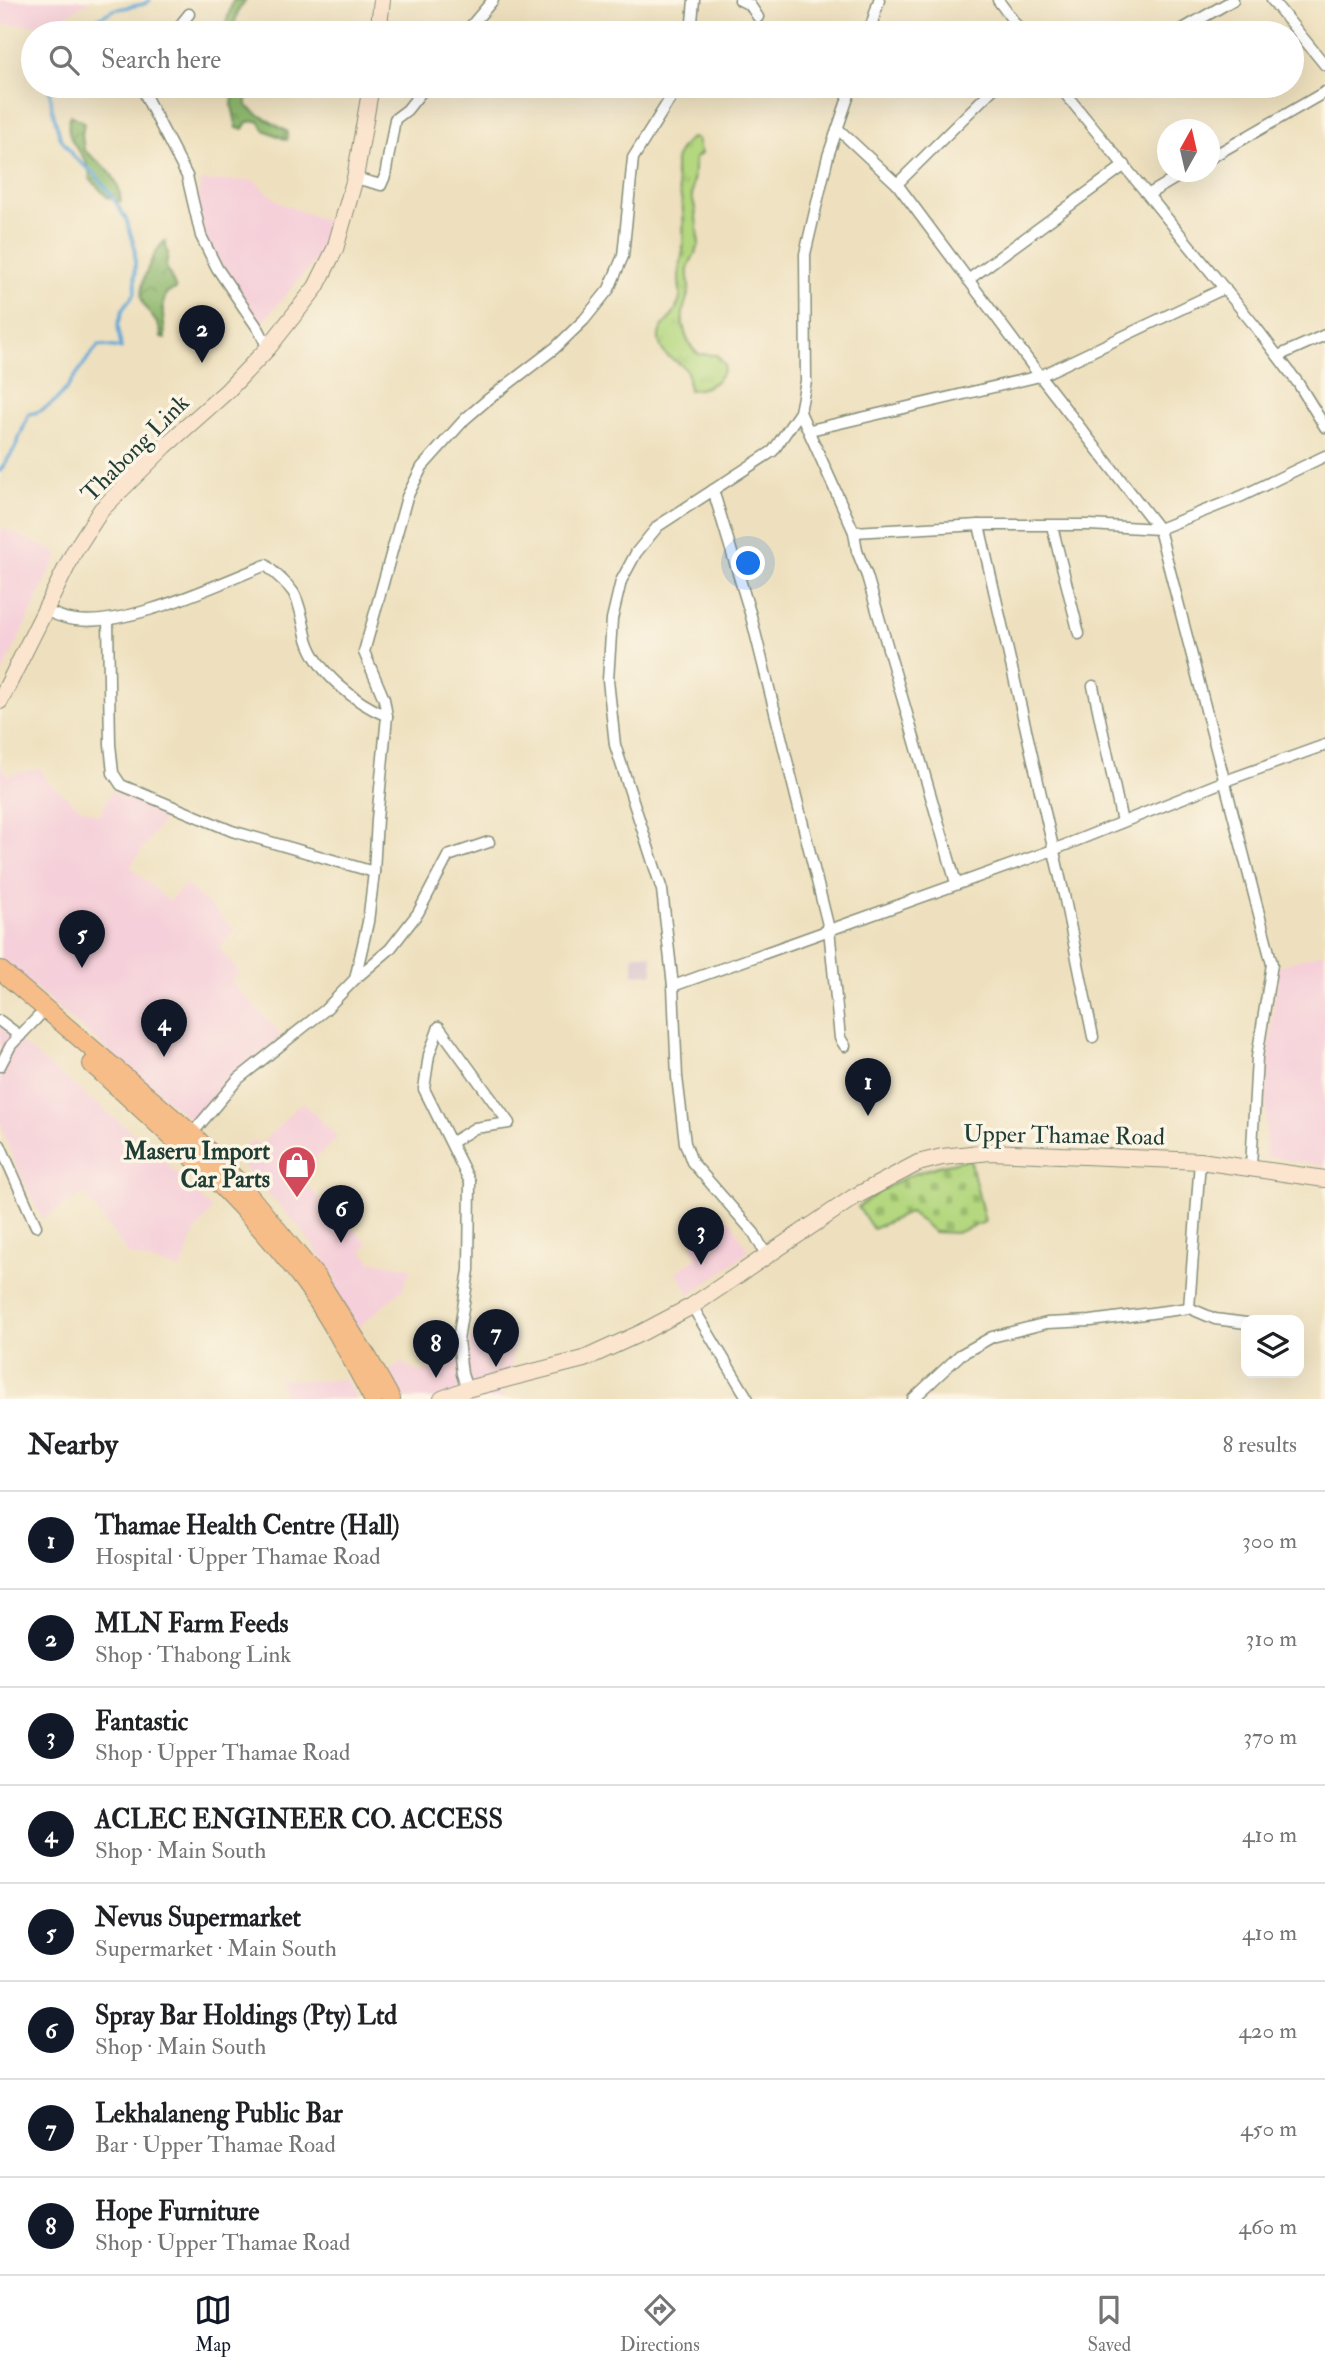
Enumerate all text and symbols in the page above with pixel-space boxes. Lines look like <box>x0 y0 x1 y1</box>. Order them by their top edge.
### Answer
search box <box>21 21 1304 98</box>
icon: search <box>45 41 83 79</box>
text: Search here <box>101 44 221 76</box>
north arrow <box>1157 119 1220 182</box>
pin: 2 <box>179 305 225 363</box>
street label: Thabong Link <box>75 387 196 509</box>
your location <box>731 546 765 580</box>
pin: 5 <box>59 910 105 968</box>
pin: 4 <box>141 999 187 1057</box>
pin: 1 <box>845 1058 891 1116</box>
street label: Upper Thamae Road <box>963 1118 1165 1153</box>
place label: Maseru Import Car Parts <box>123 1136 270 1195</box>
shop icon: Maseru Import Car Parts <box>276 1144 318 1199</box>
pin: 6 <box>318 1185 364 1243</box>
pin: 3 <box>678 1207 724 1265</box>
pin: 7 <box>473 1309 519 1367</box>
map controls <box>1241 1315 1304 1378</box>
button: layers <box>1241 1315 1304 1378</box>
pin: 8 <box>413 1320 459 1378</box>
text: Nearby <box>28 1426 118 1463</box>
text: 8 results <box>1222 1430 1297 1459</box>
text: Thamae Health Centre (Hall) <box>95 1510 399 1542</box>
text: 1 <box>47 1526 55 1555</box>
text: 300 m <box>1242 1526 1297 1555</box>
text: Hospital · Upper Thamae Road <box>95 1542 380 1571</box>
text: MLN Farm Feeds <box>95 1608 289 1640</box>
text: 2 <box>45 1624 57 1653</box>
text: 310 m <box>1246 1624 1297 1653</box>
text: Shop · Thabong Link <box>95 1640 291 1669</box>
text: Fantastic <box>95 1706 188 1738</box>
text: 3 <box>47 1722 55 1751</box>
text: 370 m <box>1243 1722 1297 1751</box>
text: Shop · Upper Thamae Road <box>95 1738 350 1767</box>
text: ACLEC ENGINEER CO. ACCESS <box>95 1804 503 1836</box>
text: 4 <box>45 1820 57 1849</box>
text: 410 m <box>1242 1820 1297 1849</box>
text: Shop · Main South <box>95 1836 266 1865</box>
text: Nevus Supermarket <box>95 1902 301 1934</box>
text: 5 <box>46 1918 56 1947</box>
text: 410 m <box>1242 1918 1297 1947</box>
text: Supermarket · Main South <box>95 1934 337 1963</box>
text: Spray Bar Holdings (Pty) Ltd <box>95 2000 397 2032</box>
text: 6 <box>45 2016 57 2045</box>
text: 420 m <box>1238 2016 1297 2045</box>
text: Shop · Main South <box>95 2032 266 2061</box>
text: Lekhalaneng Public Bar <box>95 2098 343 2130</box>
text: 7 <box>46 2114 56 2143</box>
text: 450 m <box>1240 2114 1297 2143</box>
text: Bar · Upper Thamae Road <box>95 2130 336 2159</box>
text: Hope Furniture <box>95 2196 259 2228</box>
text: 8 <box>46 2212 56 2241</box>
text: 460 m <box>1239 2212 1297 2241</box>
text: Shop · Upper Thamae Road <box>95 2228 350 2257</box>
tab: Map <box>194 2291 232 2357</box>
tab: Directions <box>620 2291 700 2357</box>
tab: Saved <box>1088 2291 1131 2357</box>

